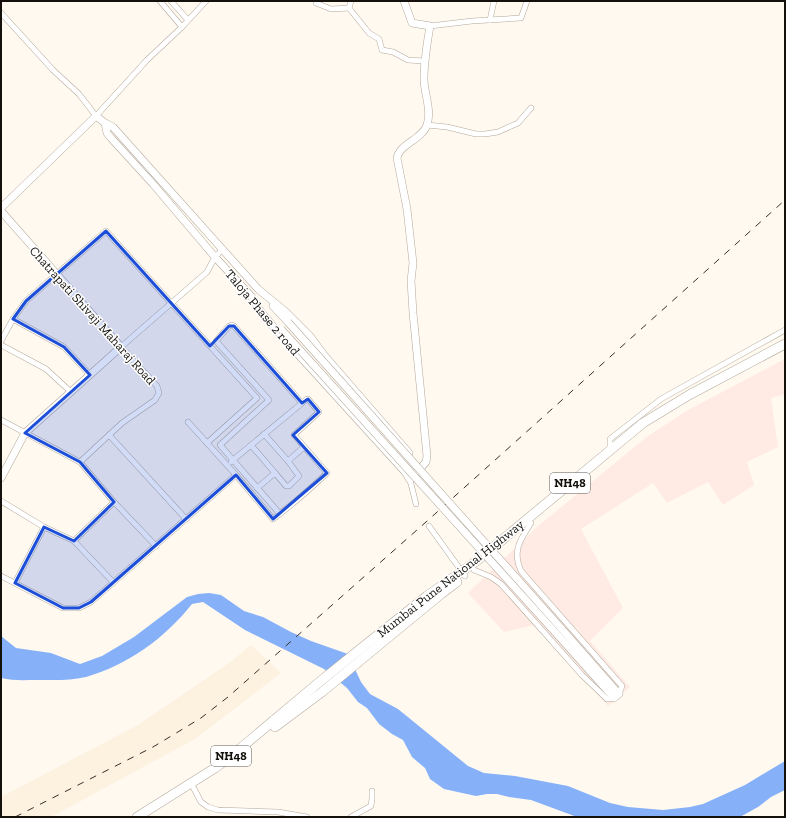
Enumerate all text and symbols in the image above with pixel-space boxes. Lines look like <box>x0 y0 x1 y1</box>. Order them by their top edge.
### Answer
street label: Chatrapati Shivaji Maharaj Road <box>26 243 159 388</box>
street label: Taloja Phase 2 road <box>222 266 303 359</box>
road number: NH48 <box>550 473 590 493</box>
street label: Mumbai Pune National Highway <box>374 516 527 640</box>
road number: NH48 <box>211 746 251 766</box>

